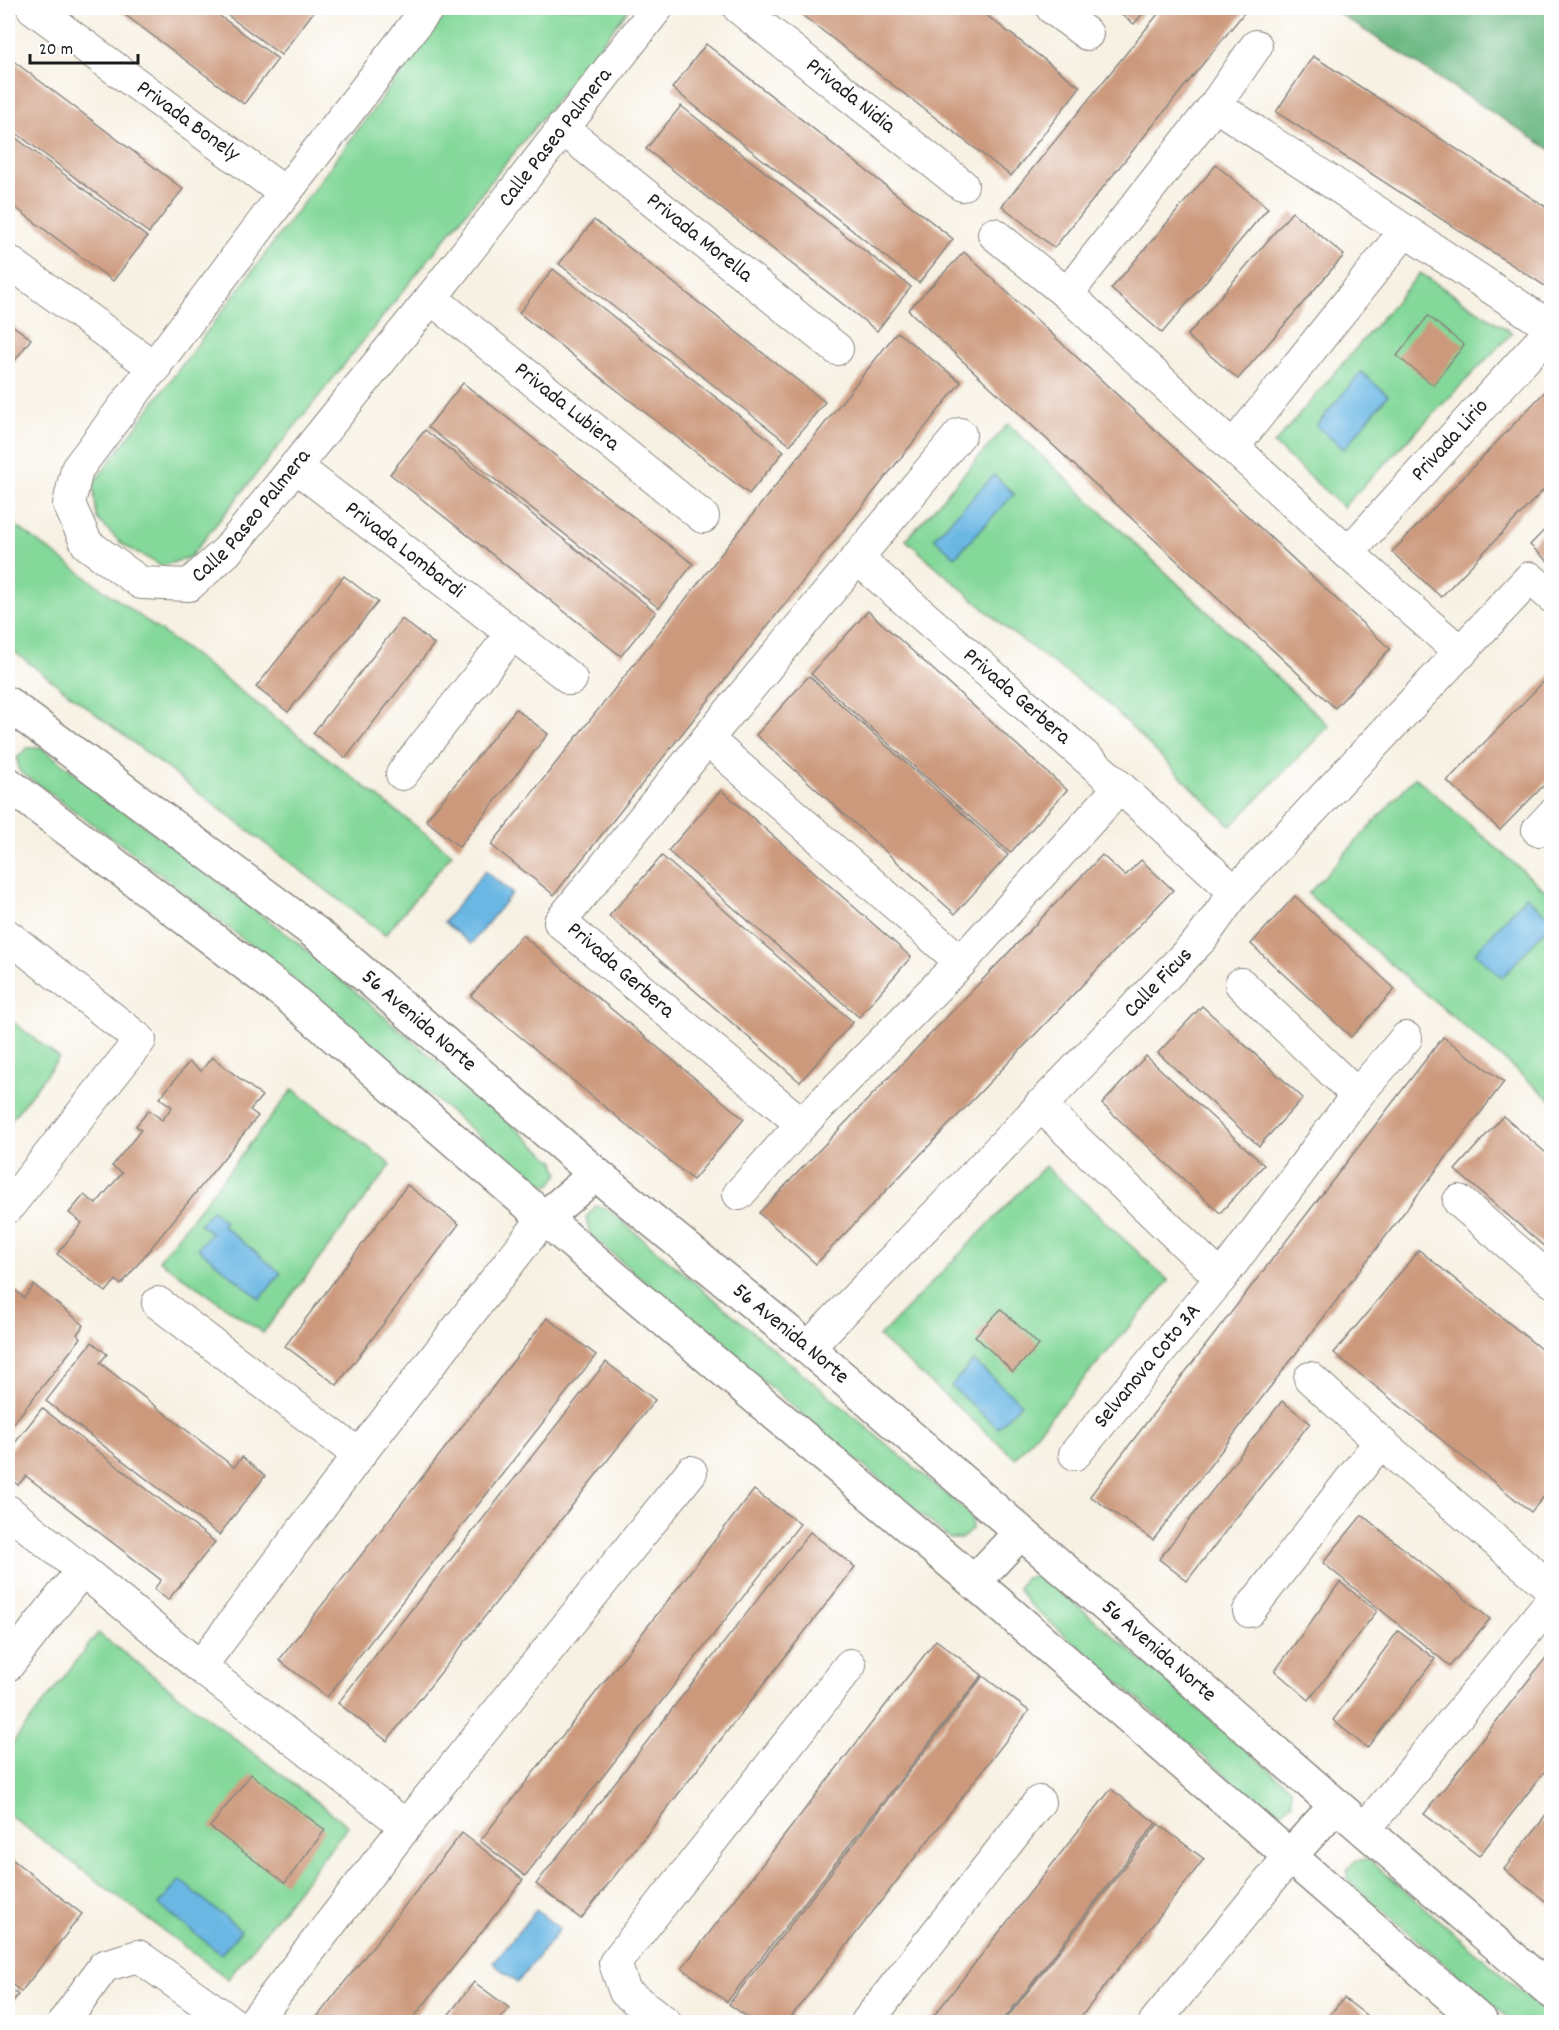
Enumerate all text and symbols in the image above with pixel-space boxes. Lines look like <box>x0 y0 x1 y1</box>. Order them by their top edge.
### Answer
scale bar <box>30 27 138 65</box>
text: 20 m <box>39 38 73 63</box>
street label: Privada Nidia <box>799 51 902 142</box>
street label: Calle Paseo Palmera <box>492 61 621 214</box>
street label: Privada Bonely <box>130 73 247 171</box>
street label: Privada Morella <box>639 186 760 291</box>
street label: Privada Lubiera <box>507 355 626 460</box>
street label: Privada Lirio <box>1404 392 1496 489</box>
street label: Calle Paseo Palmera <box>185 442 319 591</box>
street label: Privada Lombardi <box>338 494 471 606</box>
street label: Privada Gerbera <box>956 641 1078 753</box>
street label: Privada Gerbera <box>559 915 681 1027</box>
street label: Calle Ficus <box>1117 941 1200 1026</box>
street label: 56 Avenida Norte <box>354 963 483 1080</box>
street label: 56 Avenida Norte <box>725 1276 855 1392</box>
street label: Selvanova Coto 3A <box>1087 1297 1209 1435</box>
street label: 56 Avenida Norte <box>1094 1593 1223 1710</box>

